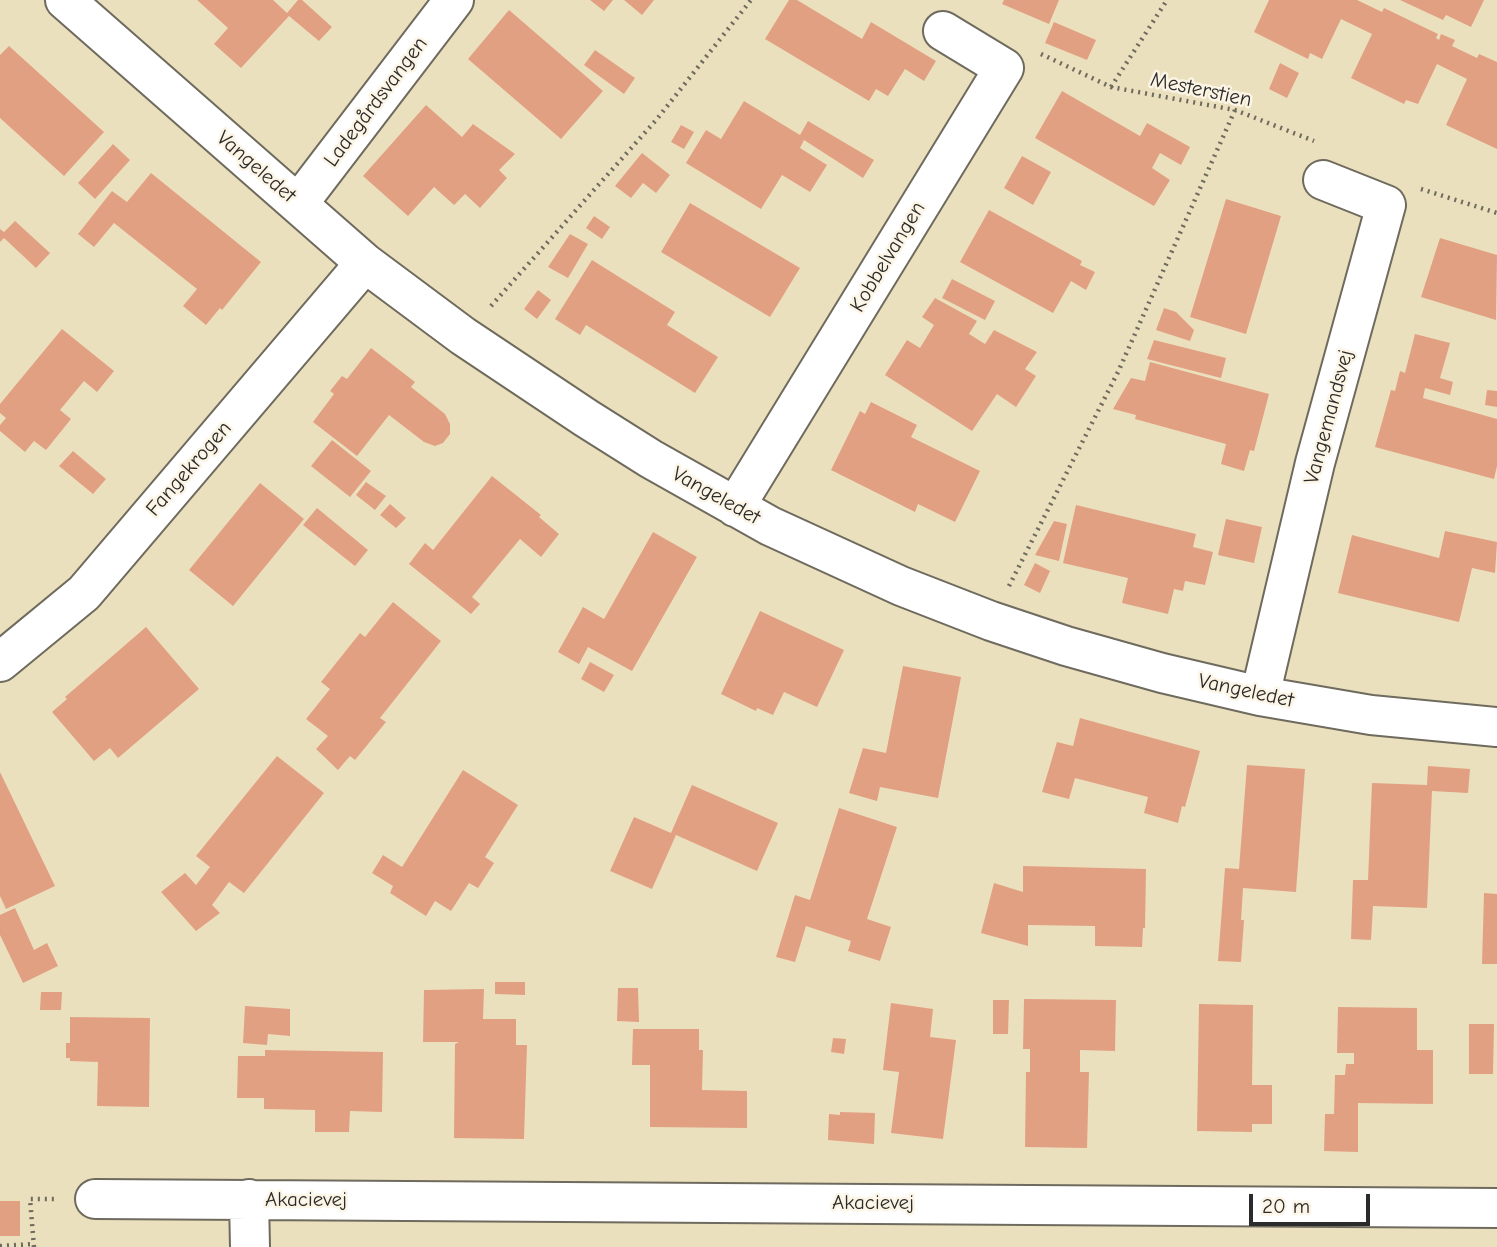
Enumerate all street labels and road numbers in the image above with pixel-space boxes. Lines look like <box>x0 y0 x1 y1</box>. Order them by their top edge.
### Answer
street label: Ladegårdsvangen <box>319 32 433 172</box>
street label: Mesterstien <box>1148 67 1254 113</box>
street label: Vangeledet <box>211 126 301 208</box>
street label: Kobbelvangen <box>845 197 931 317</box>
street label: Vangemandsvej <box>1299 347 1359 487</box>
street label: Fangekrogen <box>141 416 237 522</box>
street label: Vangeledet <box>668 461 764 531</box>
street label: Vangeledet <box>1196 669 1296 713</box>
street label: Akacievej <box>265 1187 347 1213</box>
street label: Akacievej <box>832 1190 914 1216</box>

